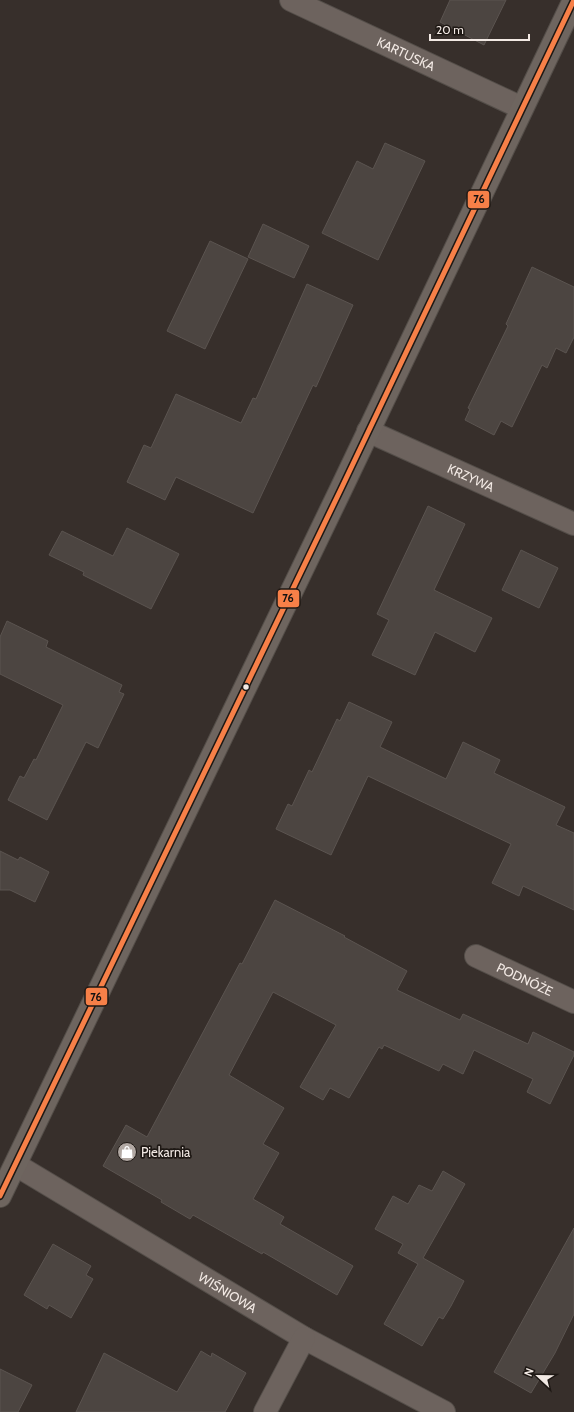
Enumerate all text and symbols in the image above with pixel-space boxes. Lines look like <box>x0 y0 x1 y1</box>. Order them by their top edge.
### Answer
scale bar <box>430 16 529 42</box>
text: 20 m <box>436 22 464 37</box>
street label: KARTUSKA <box>374 33 438 74</box>
line badge: 76 <box>467 190 490 209</box>
text: 76 <box>473 192 485 206</box>
street label: KRZYWA <box>445 460 497 495</box>
line badge: 76 <box>277 589 300 608</box>
text: 76 <box>282 591 294 605</box>
unlabelled marker <box>241 682 251 692</box>
street label: PODNÓŻE <box>494 959 556 999</box>
line badge: 76 <box>85 987 108 1006</box>
text: 76 <box>90 990 102 1004</box>
shop icon: Piekarnia <box>116 1141 138 1163</box>
place label: Piekarnia <box>141 1144 191 1160</box>
street label: WIŚNIOWA <box>196 1268 260 1316</box>
north arrow <box>518 1356 558 1396</box>
text: N <box>521 1366 537 1378</box>

